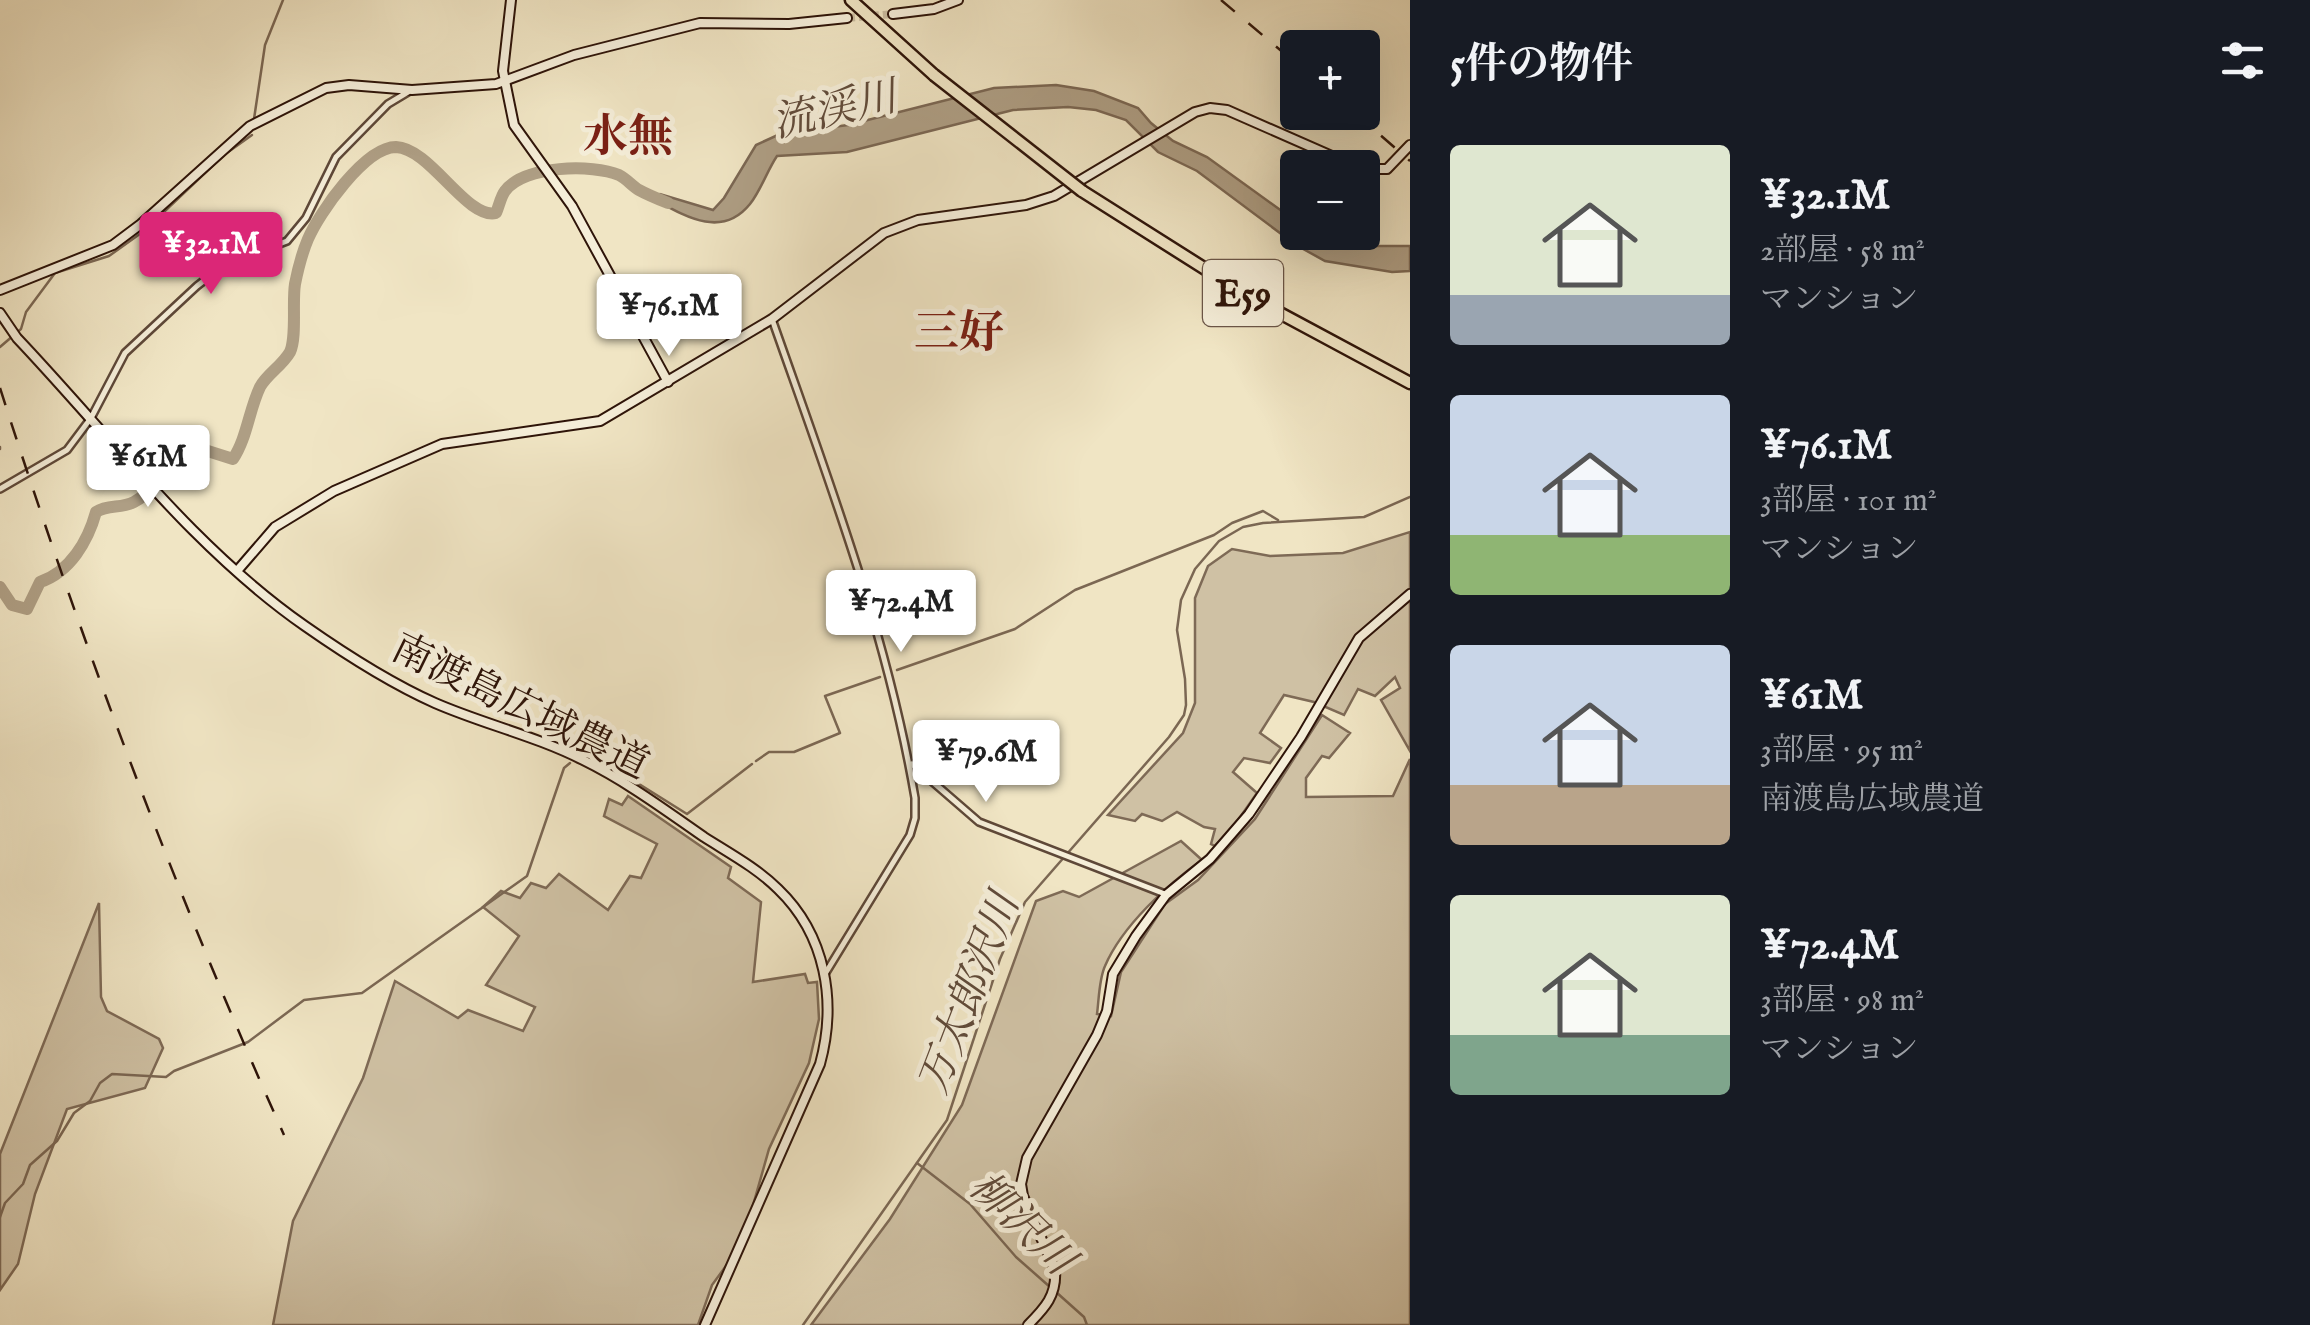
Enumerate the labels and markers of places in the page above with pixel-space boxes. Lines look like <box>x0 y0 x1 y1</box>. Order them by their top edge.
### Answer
pin: ¥32.1M <box>130 212 292 297</box>
pin: ¥76.1M <box>588 274 750 359</box>
pin: ¥61M <box>89 425 207 510</box>
pin: ¥72.4M <box>820 570 982 655</box>
pin: ¥79.6M <box>905 720 1067 805</box>

